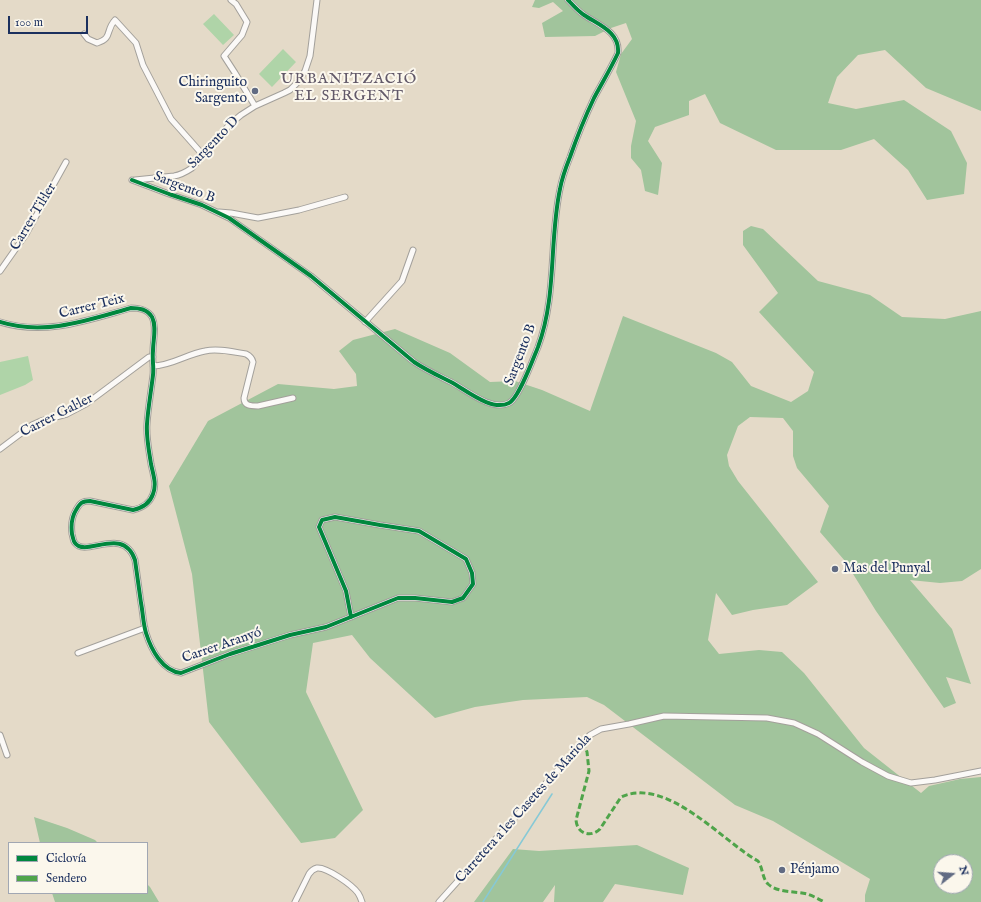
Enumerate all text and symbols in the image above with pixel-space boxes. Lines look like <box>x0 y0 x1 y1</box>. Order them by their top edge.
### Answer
scale bar <box>10 8 90 34</box>
text: 100 m <box>15 15 43 30</box>
district label: URBANITZACIÓ EL SERGENT <box>281 71 417 106</box>
place label: Chiringuito Sargento <box>179 75 247 108</box>
marker: Chiringuito Sargento <box>250 86 260 96</box>
street label: Sargento D <box>185 113 243 173</box>
street label: Sargento B <box>151 169 217 207</box>
street label: Carrer Til·ler <box>7 180 61 254</box>
street label: Carrer Teix <box>57 291 127 323</box>
street label: Sargento B <box>502 322 540 388</box>
street label: Carrer Gal·ler <box>18 391 96 441</box>
place label: Mas del Punyal <box>843 561 930 577</box>
marker: Mas del Punyal <box>830 564 840 574</box>
street label: Carrer Aranyó <box>180 625 264 667</box>
street label: Carretera a les Casetes de Mariola <box>453 731 595 887</box>
legend <box>8 842 148 894</box>
text: Ciclovía <box>46 851 86 866</box>
north arrow <box>933 854 973 894</box>
place label: Pénjamo <box>790 862 839 878</box>
text: N <box>955 864 972 877</box>
marker: Pénjamo <box>777 865 787 875</box>
text: Sendero <box>46 871 87 886</box>

